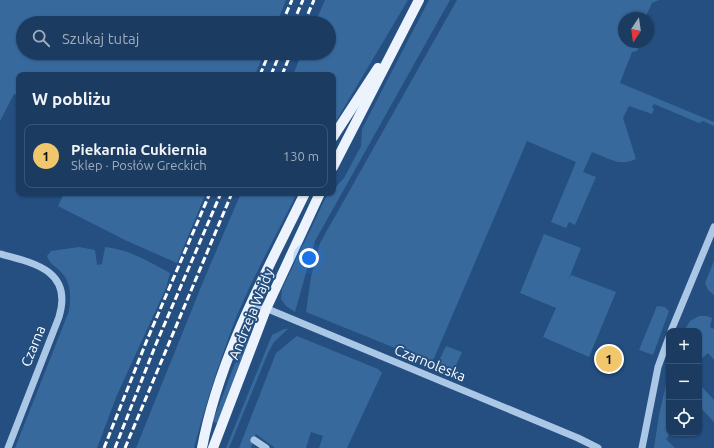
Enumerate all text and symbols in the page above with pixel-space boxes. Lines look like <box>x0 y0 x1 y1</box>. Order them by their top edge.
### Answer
north arrow <box>618 12 654 48</box>
search box <box>16 16 336 60</box>
icon: search <box>30 27 52 49</box>
text: Szukaj tutaj <box>62 30 139 47</box>
text: W pobliżu <box>32 89 111 108</box>
text: Piekarnia Cukiernia <box>71 141 207 158</box>
text: 1 <box>42 149 50 163</box>
text: 130 m <box>283 149 319 163</box>
text: Sklep · Posłów Greckich <box>71 158 207 172</box>
your location <box>299 248 319 268</box>
street label: Andrzeja Wajdy <box>225 266 277 362</box>
street label: Czarna <box>18 323 48 369</box>
map controls <box>666 328 702 436</box>
button: + <box>666 328 702 364</box>
street label: Czarnoleska <box>392 341 468 385</box>
pin: 1 <box>596 344 622 374</box>
button: − <box>666 364 702 400</box>
button: locate <box>666 400 702 436</box>

